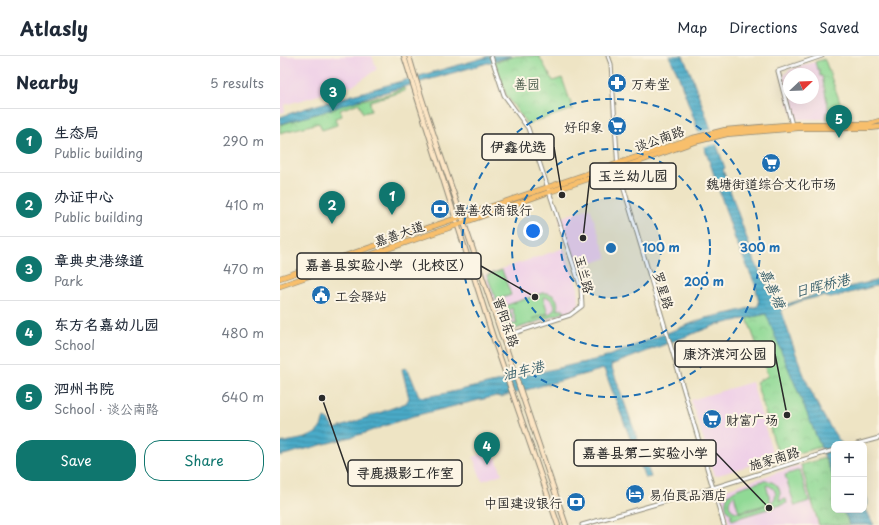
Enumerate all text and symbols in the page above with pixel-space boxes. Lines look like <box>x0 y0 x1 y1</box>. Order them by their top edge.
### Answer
text: Atlasly <box>20 14 88 42</box>
text: Map <box>677 17 707 38</box>
text: Directions <box>729 17 797 38</box>
text: Saved <box>819 17 859 38</box>
north arrow <box>783 68 819 104</box>
text: Nearby <box>16 69 78 95</box>
pharmacy icon: 万寿堂 <box>606 72 628 94</box>
text: 5 results <box>210 73 264 92</box>
park label: 善园 <box>514 74 540 93</box>
place label: 万寿堂 <box>631 74 670 93</box>
pin: 3 <box>320 78 346 111</box>
pin: 5 <box>826 105 852 138</box>
supermarket icon: 好印象 <box>606 115 628 137</box>
place label: 好印象 <box>564 117 603 136</box>
text: 生态局 <box>54 120 99 143</box>
street label: 谈公南路 <box>631 121 687 155</box>
text: 1 <box>26 131 32 150</box>
text: 290 m <box>223 131 264 150</box>
callout: 伊鑫优选 <box>482 134 554 160</box>
text: 伊鑫优选 <box>490 136 546 157</box>
text: Public building <box>54 143 143 162</box>
supermarket icon: 魏塘街道综合文化市场 <box>760 152 782 174</box>
callout: 玉兰幼儿园 <box>590 163 676 189</box>
text: 玉兰幼儿园 <box>598 165 668 186</box>
place label: 魏塘街道综合文化市场 <box>706 174 836 193</box>
pin: 1 <box>379 182 405 215</box>
text: 办证中心 <box>54 184 114 207</box>
pin: 2 <box>319 191 345 224</box>
text: 2 <box>24 195 34 214</box>
text: 410 m <box>225 195 264 214</box>
bank icon: 嘉善农商银行 <box>429 198 451 220</box>
place label: 嘉善农商银行 <box>454 200 532 219</box>
text: Public building <box>54 207 143 226</box>
street label: 嘉善大道 <box>371 216 427 250</box>
your location <box>523 221 543 241</box>
text: 100 m <box>642 238 680 256</box>
text: 300 m <box>740 238 780 256</box>
centre of rings <box>604 241 618 255</box>
text: 章典史港绿道 <box>54 248 144 271</box>
callout: 嘉善县实验小学（北校区） <box>297 253 481 279</box>
street label: 玉兰路 <box>571 253 599 295</box>
text: 嘉善县实验小学（北校区） <box>305 254 473 275</box>
text: 3 <box>25 259 33 278</box>
text: 470 m <box>223 259 264 278</box>
water label: 嘉善塘 <box>755 265 792 313</box>
water label: 日晖桥港 <box>792 268 854 302</box>
street label: 罗星路 <box>649 269 679 311</box>
text: Park <box>54 271 83 290</box>
text: 200 m <box>684 272 724 290</box>
public building icon: 工会驿站 <box>310 284 332 306</box>
place label: 工会驿站 <box>335 286 387 305</box>
street label: 晋阳东路 <box>490 294 524 350</box>
text: 东方名嘉幼儿园 <box>54 312 159 335</box>
text: 4 <box>25 323 33 342</box>
text: 480 m <box>222 323 264 342</box>
text: School <box>54 335 95 354</box>
callout: 康济滨河公园 <box>675 341 775 367</box>
text: 康济滨河公园 <box>683 343 767 364</box>
water label: 油车港 <box>500 355 548 385</box>
text: 泗州书院 <box>54 376 114 399</box>
text: 5 <box>25 387 33 406</box>
text: 640 m <box>221 387 264 406</box>
text: School · 谈公南路 <box>54 399 159 418</box>
supermarket icon: 财富广场 <box>701 408 723 430</box>
place label: 财富广场 <box>726 410 778 429</box>
pin: 4 <box>474 432 500 465</box>
button: Save <box>16 440 136 481</box>
button: Share <box>144 440 264 481</box>
callout: 嘉善县第二实验小学 <box>574 440 716 466</box>
street label: 施家南路 <box>746 441 802 475</box>
map controls <box>831 441 867 513</box>
button: + <box>831 441 867 477</box>
text: 嘉善县第二实验小学 <box>582 442 708 463</box>
callout: 寻鹿摄影工作室 <box>348 460 462 486</box>
text: 寻鹿摄影工作室 <box>356 462 454 483</box>
button: − <box>831 477 867 513</box>
hotel icon: 易伯良品酒店 <box>624 483 646 505</box>
place label: 易伯良品酒店 <box>649 485 727 504</box>
bank icon: 中国建设银行 <box>565 491 587 513</box>
place label: 中国建设银行 <box>484 493 562 512</box>

